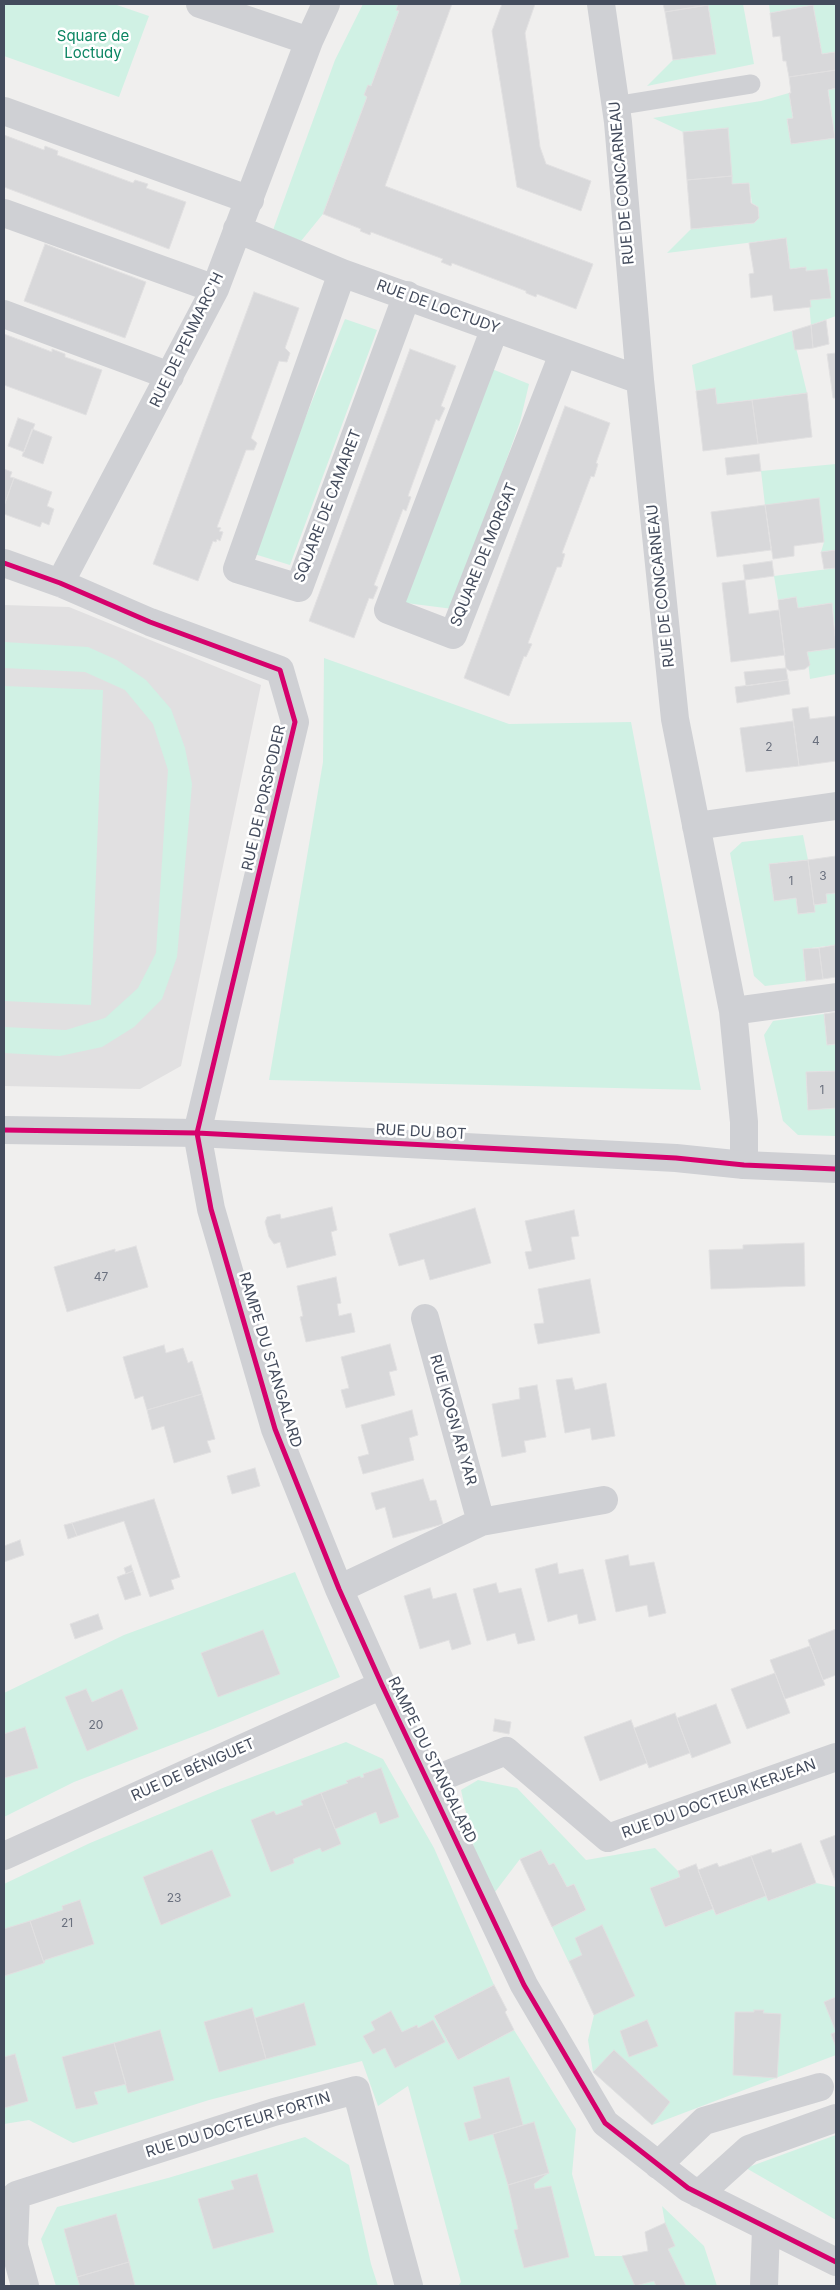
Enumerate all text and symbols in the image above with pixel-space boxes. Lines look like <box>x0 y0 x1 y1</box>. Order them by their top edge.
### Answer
park label: Square de Loctudy <box>57 27 129 62</box>
street label: RUE DE CONCARNEAU <box>606 101 638 265</box>
street label: RUE DE PENMARC'H <box>146 269 228 411</box>
street label: RUE DE LOCTUDY <box>374 276 502 338</box>
street label: SQUARE DE CAMARET <box>290 427 366 585</box>
street label: SQUARE DE MORGAT <box>447 480 521 630</box>
street label: RUE DE CONCARNEAU <box>643 503 679 669</box>
street label: RUE DE PORSPODER <box>238 723 290 873</box>
house number: 4 <box>812 734 820 748</box>
house number: 2 <box>765 740 773 754</box>
house number: 3 <box>819 869 827 883</box>
house number: 1 <box>789 874 793 888</box>
house number: 1 <box>820 1083 824 1097</box>
street label: RUE DU BOT <box>375 1121 467 1143</box>
house number: 47 <box>94 1270 108 1284</box>
street label: RAMPE DU STANGALARD <box>235 1270 305 1450</box>
street label: RUE KOGN AR YAR <box>426 1353 480 1487</box>
street label: RAMPE DU STANGALARD <box>384 1674 480 1846</box>
house number: 20 <box>89 1718 103 1732</box>
street label: RUE DE BÉNIGUET <box>128 1735 258 1805</box>
street label: RUE DU DOCTEUR KERJEAN <box>620 1755 818 1843</box>
house number: 23 <box>167 1891 181 1905</box>
house number: 21 <box>61 1916 73 1930</box>
street label: RUE DU DOCTEUR FORTIN <box>143 2088 333 2162</box>

